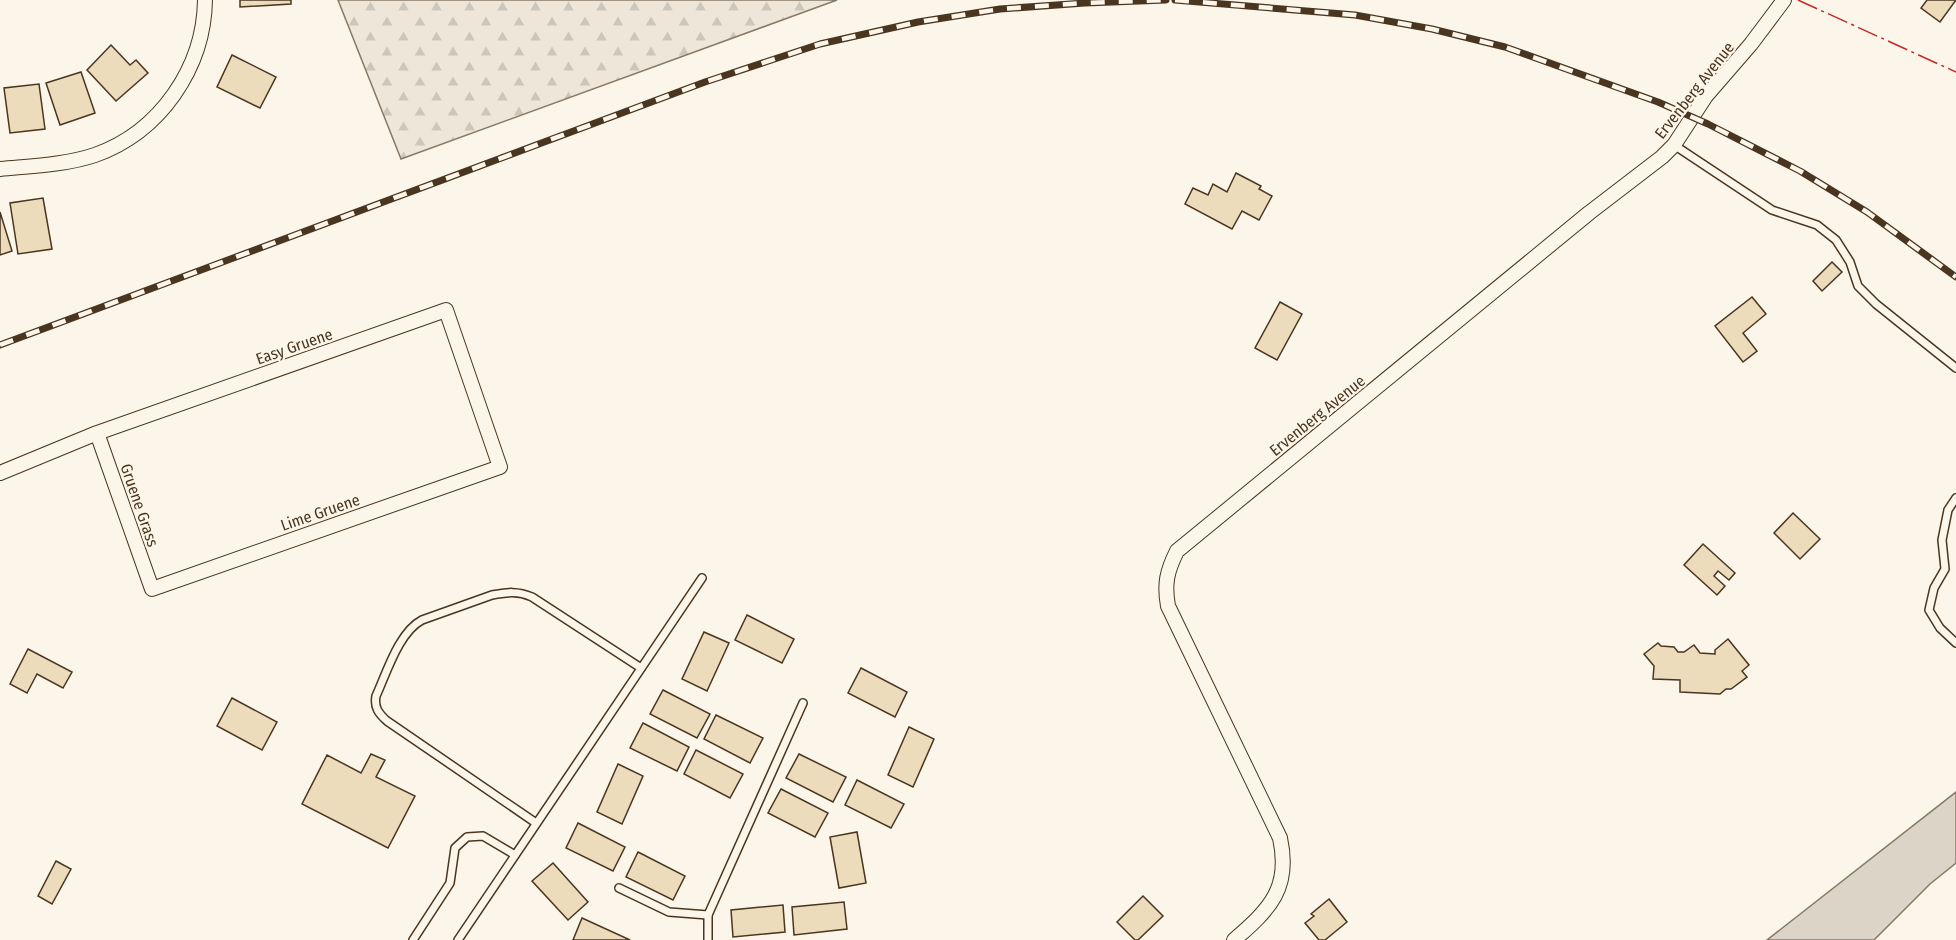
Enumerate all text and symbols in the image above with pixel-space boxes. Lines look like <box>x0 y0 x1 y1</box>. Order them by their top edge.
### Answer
street label: Ervenberg Avenue <box>1651 38 1738 142</box>
street label: Easy Gruene <box>253 324 335 368</box>
street label: Ervenberg Avenue <box>1266 371 1369 460</box>
street label: Gruene Grass <box>116 461 163 549</box>
street label: Lime Gruene <box>278 490 362 535</box>

